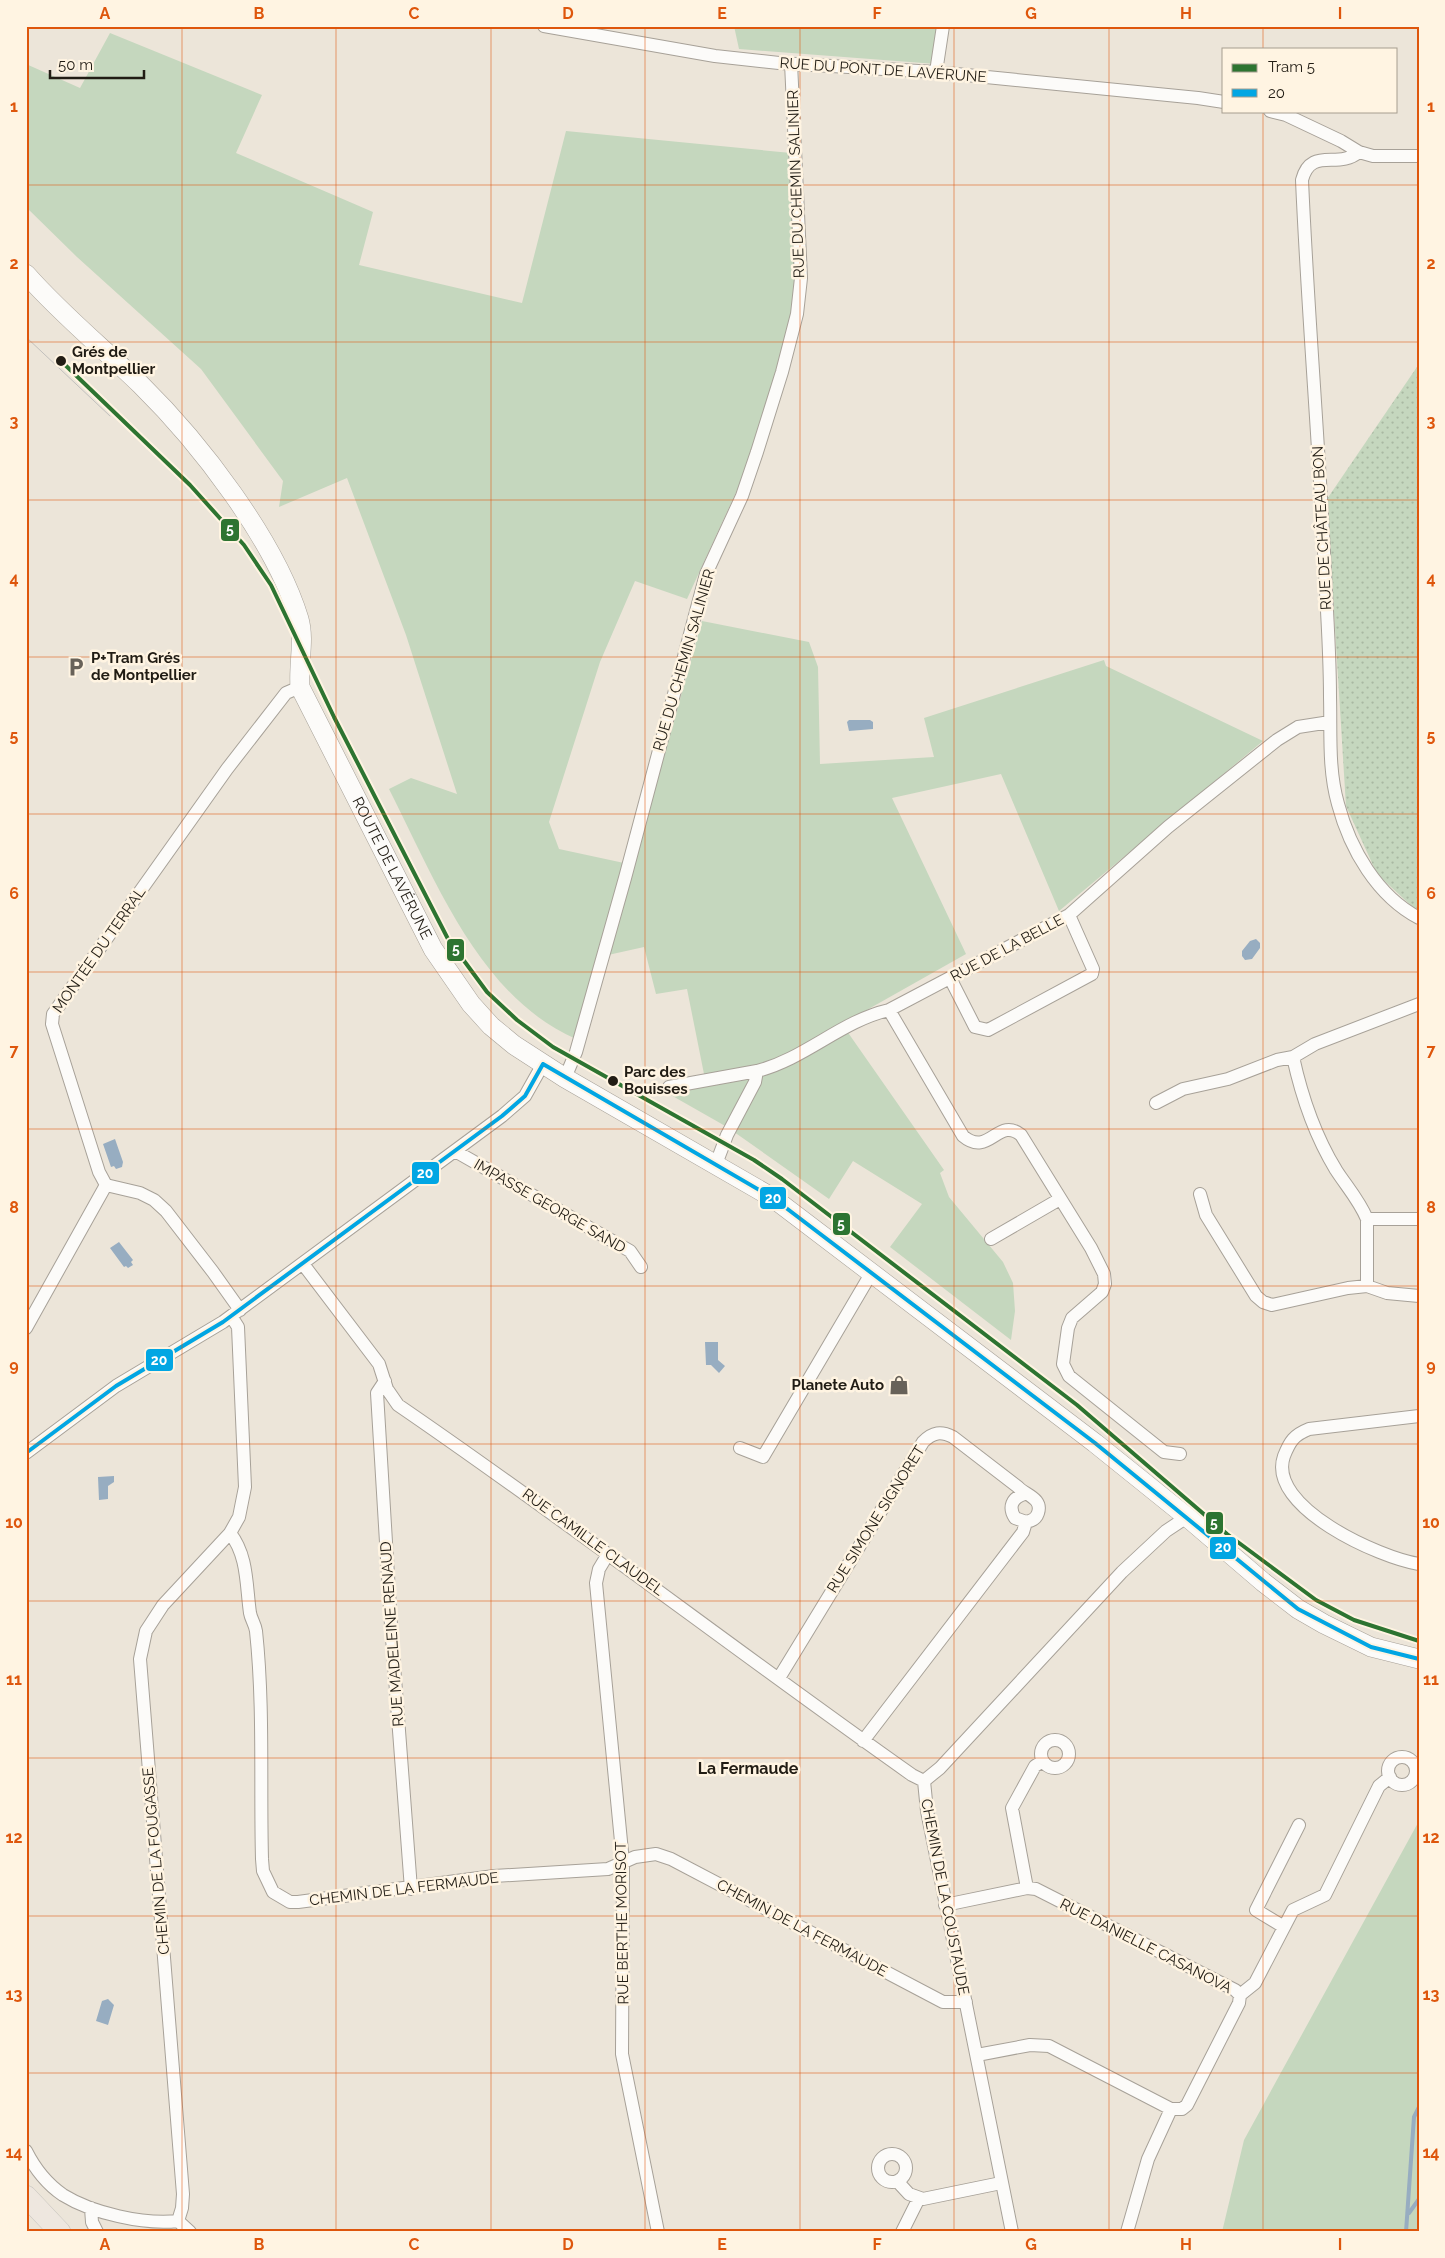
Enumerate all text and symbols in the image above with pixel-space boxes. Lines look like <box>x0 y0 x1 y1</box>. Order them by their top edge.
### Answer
text: A <box>100 4 111 23</box>
text: B <box>254 4 265 23</box>
text: C <box>409 4 420 23</box>
text: D <box>562 4 574 23</box>
text: E <box>717 4 727 23</box>
text: F <box>872 4 882 23</box>
text: G <box>1025 4 1037 23</box>
text: H <box>1180 4 1192 23</box>
text: I <box>1338 4 1342 23</box>
scale bar <box>50 48 144 80</box>
legend <box>1222 48 1398 112</box>
street label: RUE DU PONT DE LAVÉRUNE <box>779 54 987 86</box>
text: 50 m <box>58 56 93 74</box>
text: Tram 5 <box>1268 58 1315 76</box>
text: 20 <box>1268 84 1285 102</box>
street label: RUE DU CHEMIN SALINIER <box>784 89 808 278</box>
text: 1 <box>10 97 18 116</box>
text: 1 <box>1427 97 1435 116</box>
text: 2 <box>9 254 19 273</box>
text: 2 <box>1426 254 1436 273</box>
place label: Grés de Montpellier <box>72 343 156 378</box>
marker: Grés de Montpellier <box>54 354 68 368</box>
text: 3 <box>10 412 19 431</box>
text: 3 <box>1427 412 1436 431</box>
street label: RUE DE CHÂTEAU BON <box>1309 446 1335 610</box>
line badge: 5 <box>220 518 240 542</box>
text: 5 <box>226 521 234 537</box>
street label: RUE DU CHEMIN SALINIER <box>649 567 719 753</box>
text: 4 <box>9 569 19 588</box>
text: 4 <box>1426 569 1436 588</box>
place label: P+Tram Grés de Montpellier <box>91 649 197 684</box>
parking icon: P+Tram Grés de Montpellier <box>65 656 87 678</box>
text: 5 <box>10 726 19 745</box>
text: 5 <box>1427 726 1436 745</box>
street label: ROUTE DE LAVÉRUNE <box>348 794 436 942</box>
street label: MONTÉE DU TERRAL <box>49 883 149 1016</box>
text: 6 <box>9 884 19 903</box>
text: 6 <box>1426 884 1436 903</box>
street label: RUE DE LA BELLE <box>947 911 1067 985</box>
line badge: 5 <box>446 938 465 962</box>
text: 5 <box>452 941 460 957</box>
text: 7 <box>10 1041 19 1060</box>
text: 7 <box>1427 1041 1436 1060</box>
place label: Parc des Bouisses <box>624 1063 688 1098</box>
marker: Parc des Bouisses <box>606 1074 620 1088</box>
street label: IMPASSE GEORGE SAND <box>471 1155 629 1257</box>
line badge: 20 <box>411 1161 440 1185</box>
text: 20 <box>417 1165 433 1181</box>
line badge: 20 <box>759 1186 787 1210</box>
text: 20 <box>765 1190 781 1206</box>
text: 8 <box>9 1198 19 1217</box>
text: 8 <box>1426 1198 1436 1217</box>
line badge: 5 <box>832 1212 851 1236</box>
text: 5 <box>837 1216 845 1232</box>
line badge: 20 <box>145 1348 174 1372</box>
text: 20 <box>151 1352 167 1368</box>
text: 9 <box>9 1356 19 1375</box>
text: 9 <box>1426 1356 1436 1375</box>
shop icon: Planete Auto <box>888 1374 910 1396</box>
place label: Planete Auto <box>792 1376 884 1394</box>
street label: RUE SIMONE SIGNORET <box>823 1442 929 1596</box>
street label: RUE CAMILLE CLAUDEL <box>519 1485 667 1599</box>
line badge: 5 <box>1205 1511 1224 1535</box>
text: 10 <box>5 1513 23 1532</box>
text: 10 <box>1422 1513 1440 1532</box>
text: 5 <box>1210 1515 1218 1531</box>
line badge: 20 <box>1209 1536 1237 1560</box>
text: 20 <box>1215 1539 1231 1555</box>
street label: RUE MADELEINE RENAUD <box>377 1541 407 1727</box>
text: 11 <box>6 1670 22 1689</box>
text: 11 <box>1423 1670 1439 1689</box>
district label: La Fermaude <box>698 1759 799 1778</box>
street label: CHEMIN DE LA FOUGASSE <box>139 1767 173 1955</box>
street label: CHEMIN DE LA COUSTAUDE <box>917 1797 973 1997</box>
text: 12 <box>6 1828 22 1847</box>
text: 12 <box>1423 1828 1439 1847</box>
street label: RUE BERTHE MORISOT <box>612 1841 632 2005</box>
street label: CHEMIN DE LA FERMAUDE <box>308 1868 500 1910</box>
street label: CHEMIN DE LA FERMAUDE <box>714 1875 890 1981</box>
street label: RUE DANIELLE CASANOVA <box>1057 1895 1235 1997</box>
text: 13 <box>6 1985 22 2004</box>
text: 13 <box>1423 1985 1439 2004</box>
text: 14 <box>5 2143 23 2162</box>
text: 14 <box>1422 2143 1440 2162</box>
text: A <box>100 2235 111 2254</box>
text: B <box>254 2235 265 2254</box>
text: C <box>409 2235 420 2254</box>
text: D <box>562 2235 574 2254</box>
text: E <box>717 2235 727 2254</box>
text: F <box>872 2235 882 2254</box>
text: G <box>1025 2235 1037 2254</box>
text: H <box>1180 2235 1192 2254</box>
text: I <box>1338 2235 1342 2254</box>

